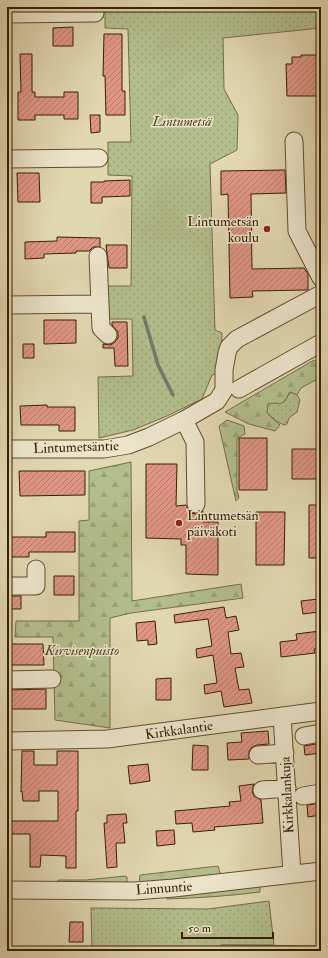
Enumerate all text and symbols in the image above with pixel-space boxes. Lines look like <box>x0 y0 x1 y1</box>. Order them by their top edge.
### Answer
park label: Lintumetsä <box>151 113 213 130</box>
place label: Lintumetsän koulu <box>187 213 259 246</box>
marker: Lintumetsän koulu <box>262 224 272 234</box>
street label: Lintumetsäntie <box>33 437 119 457</box>
place label: Lintumetsän päiväkoti <box>186 507 259 541</box>
marker: Lintumetsän päiväkoti <box>174 518 184 528</box>
park label: Kirvisenpuisto <box>44 642 119 659</box>
street label: Kirkkalantie <box>144 717 214 743</box>
street label: Kirkkalankuja <box>276 756 298 834</box>
street label: Linnuntie <box>135 878 193 898</box>
scale bar <box>182 914 273 940</box>
text: 50 m <box>188 921 212 936</box>

